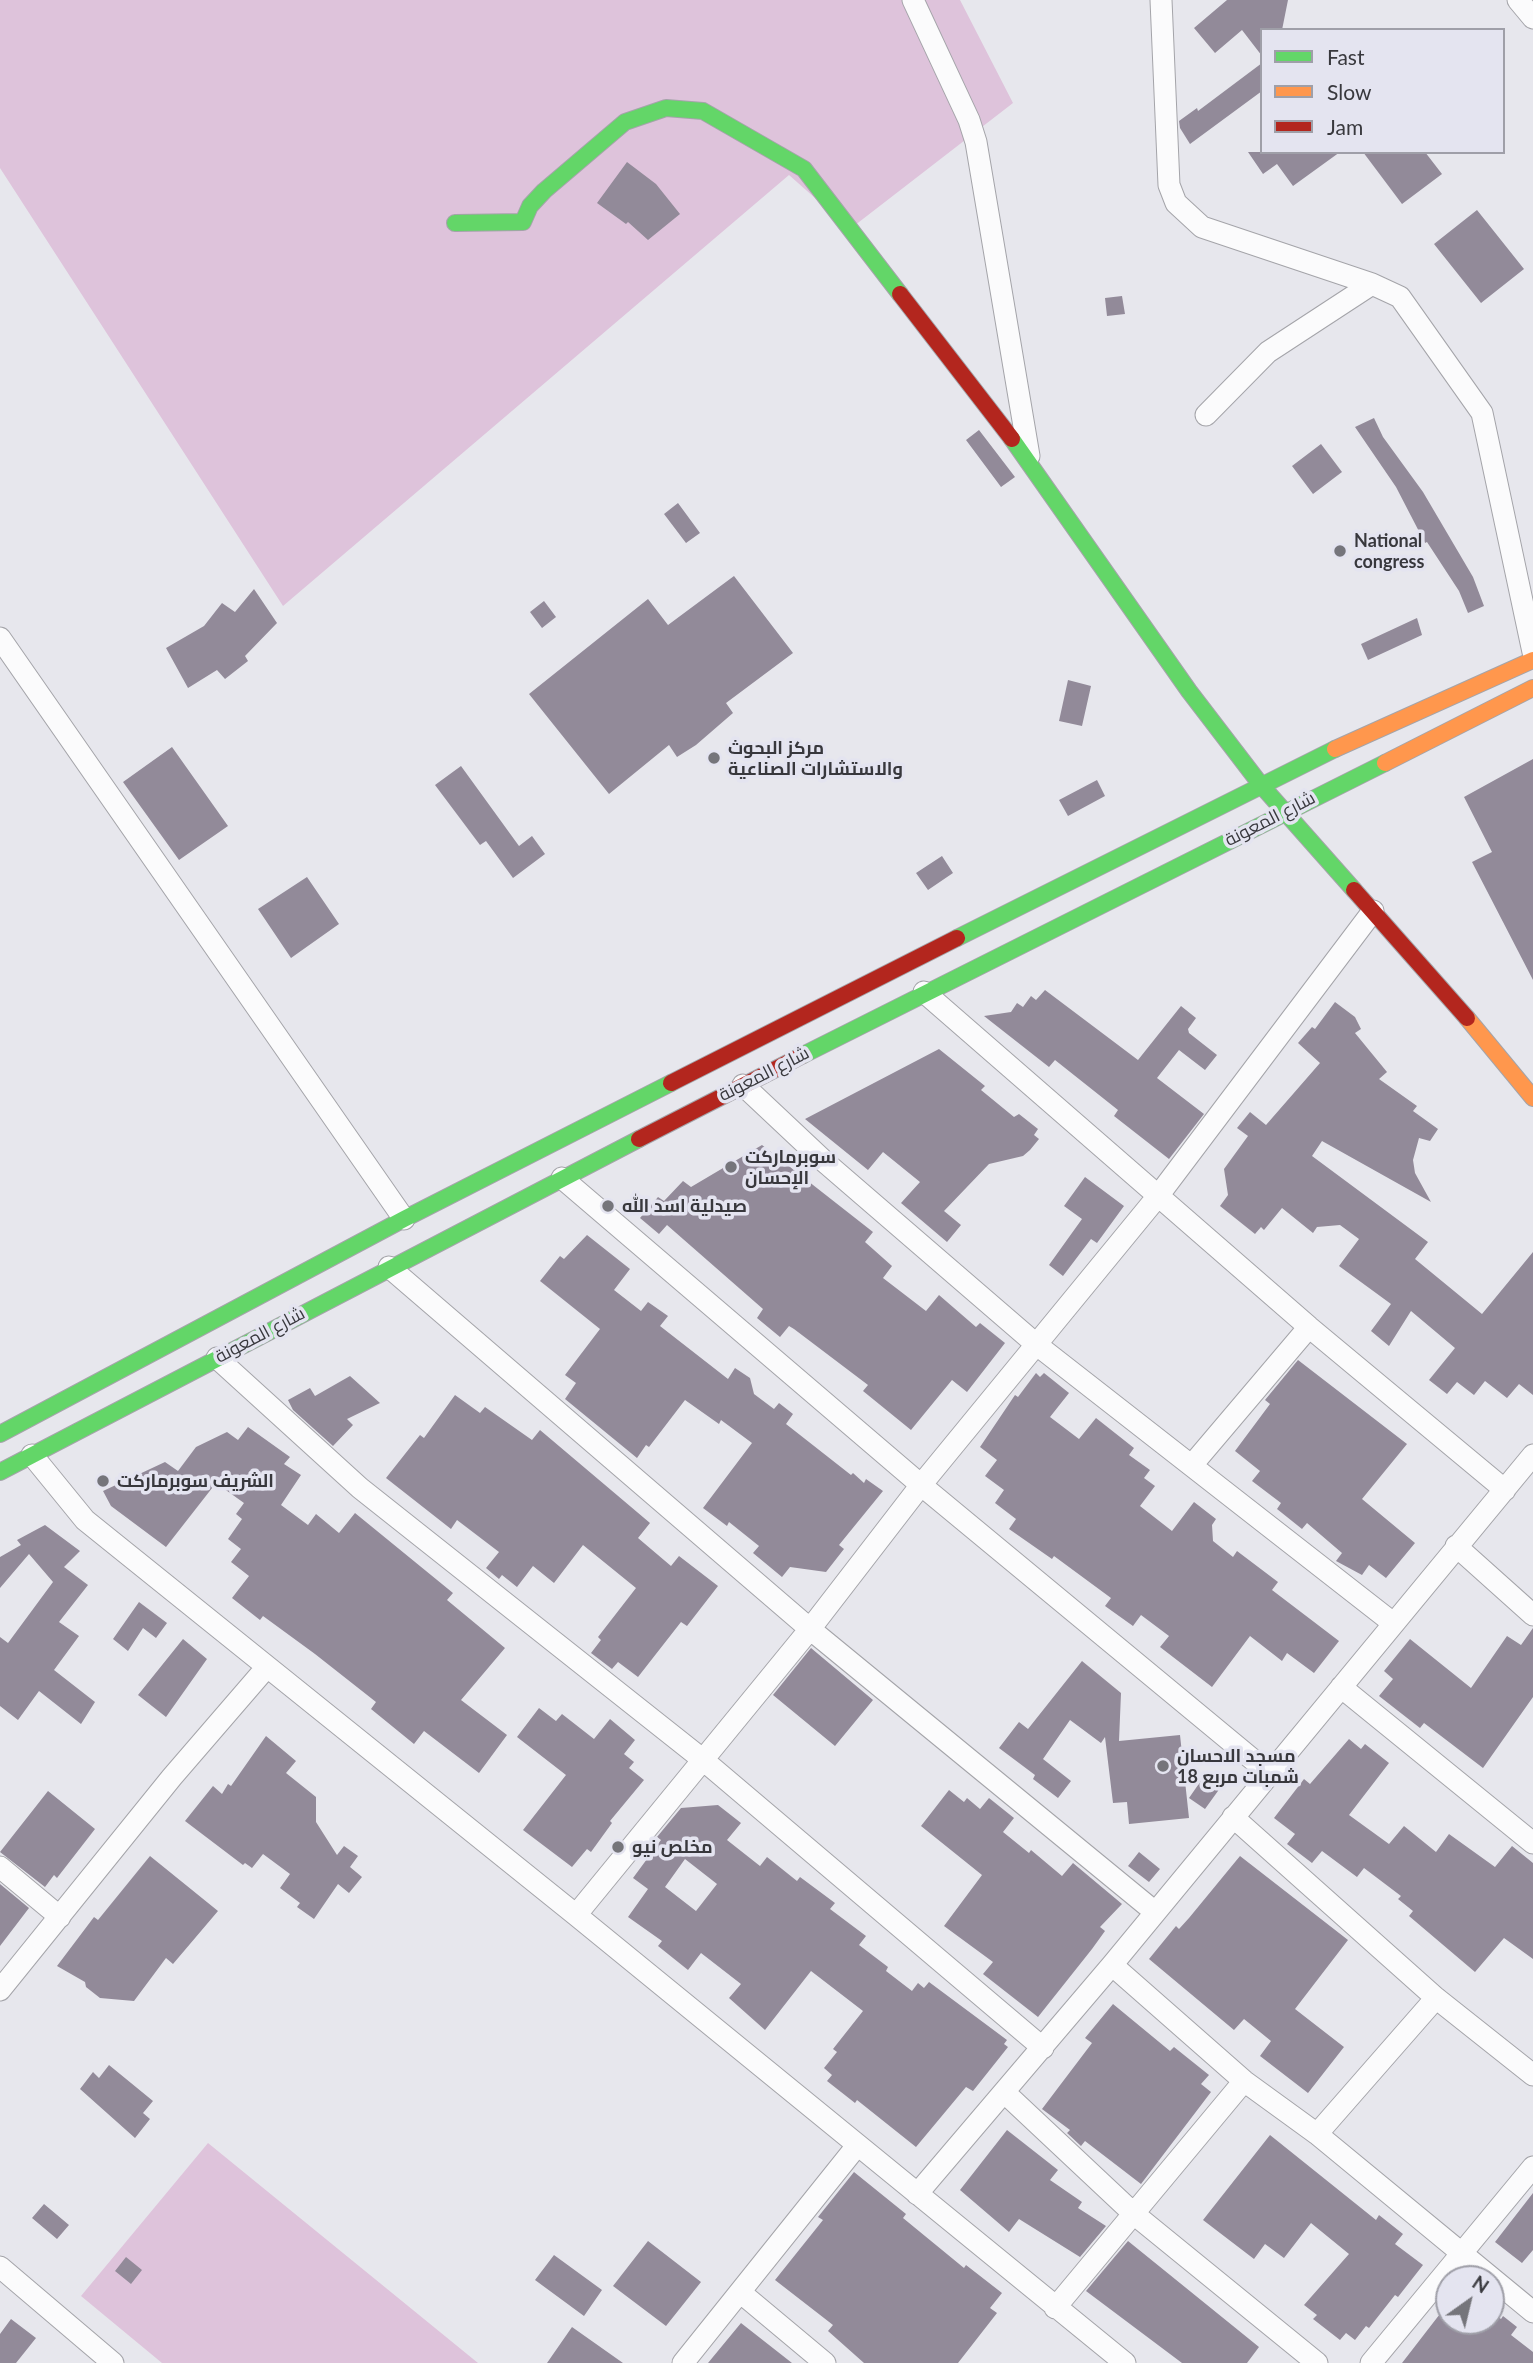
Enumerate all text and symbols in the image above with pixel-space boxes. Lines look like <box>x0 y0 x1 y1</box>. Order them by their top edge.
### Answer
legend <box>1260 28 1505 154</box>
text: Fast <box>1327 44 1364 69</box>
text: Slow <box>1327 79 1371 104</box>
text: Jam <box>1327 114 1363 139</box>
place label: National congress <box>1354 530 1424 572</box>
marker: National congress <box>1332 543 1348 559</box>
place label: مركز البحوث والاستشارات الصناعية <box>728 737 903 780</box>
marker: مركز البحوث والاستشارات الصناعية <box>706 750 722 766</box>
street label: شارع المعونة <box>1221 787 1319 851</box>
street label: شارع المعونة <box>715 1042 813 1106</box>
place label: سوبرماركت الإحسان <box>745 1146 836 1188</box>
marker: سوبرماركت الإحسان <box>723 1159 739 1175</box>
place label: صيدلية اسد الله <box>622 1195 747 1217</box>
marker: صيدلية اسد الله <box>600 1198 616 1214</box>
street label: شارع المعونة <box>211 1302 309 1368</box>
place label: الشريف سوبرماركت <box>117 1470 274 1492</box>
marker: الشريف سوبرماركت <box>95 1473 111 1489</box>
place label: مسجد الاحسان شمبات مربع 18 <box>1177 1745 1299 1788</box>
marker: مسجد الاحسان شمبات مربع 18 <box>1155 1758 1171 1774</box>
place label: مخلص نيو <box>632 1836 713 1858</box>
marker: مخلص نيو <box>610 1839 626 1855</box>
north arrow <box>1435 2265 1505 2335</box>
text: N <box>1468 2270 1493 2297</box>

